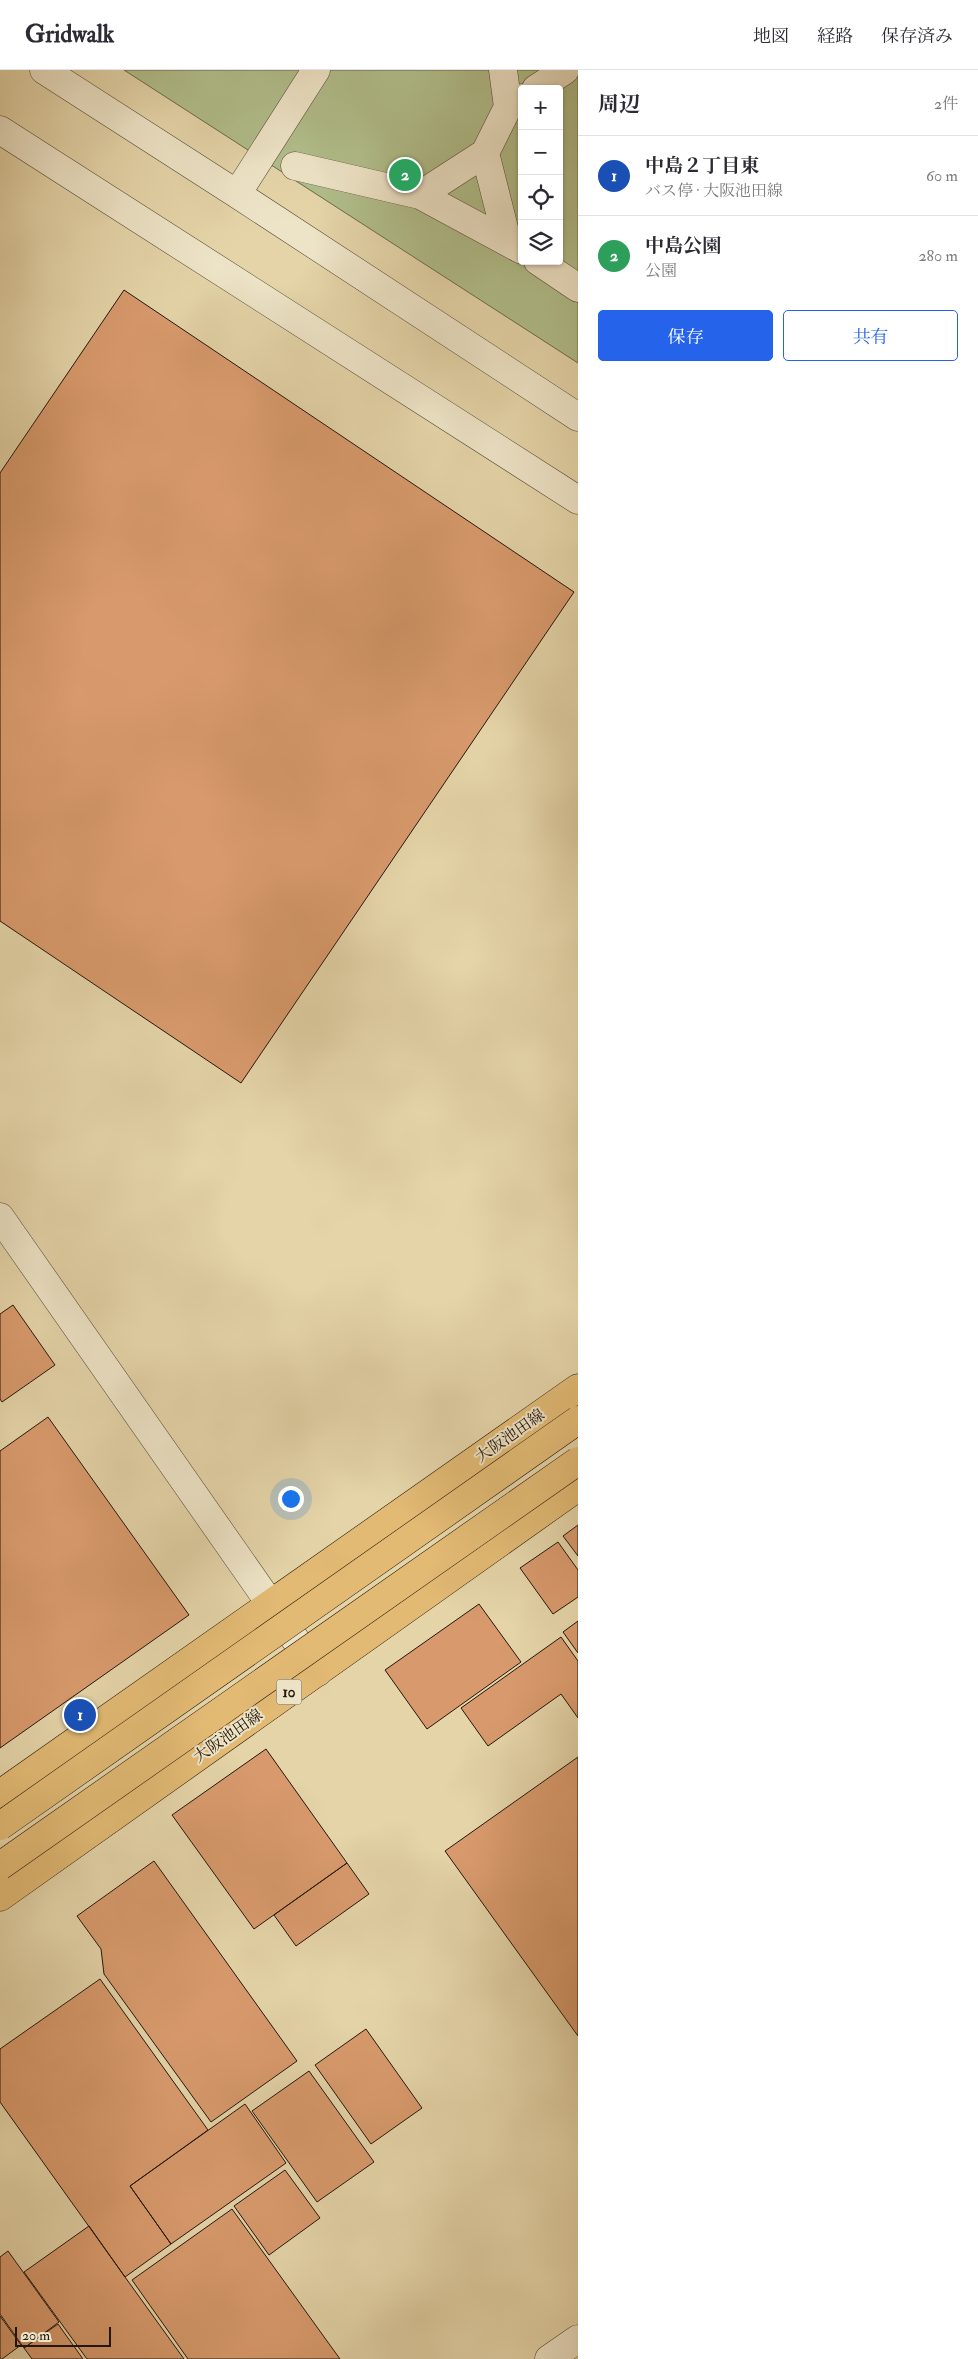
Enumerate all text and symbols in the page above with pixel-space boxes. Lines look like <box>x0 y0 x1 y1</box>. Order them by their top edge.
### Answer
text: Gridwalk <box>25 19 114 50</box>
text: 地図 <box>753 25 789 48</box>
text: 経路 <box>817 25 853 48</box>
text: 保存済み <box>881 25 953 48</box>
map controls <box>518 85 563 265</box>
button: + <box>518 85 563 130</box>
text: 周辺 <box>598 91 640 118</box>
text: 2件 <box>934 94 958 114</box>
button: − <box>518 130 563 175</box>
text: 中島２丁目東 <box>645 154 759 178</box>
pin: 2 <box>389 156 421 194</box>
text: 1 <box>611 166 617 186</box>
text: 60 m <box>926 166 958 186</box>
button: locate <box>518 175 563 220</box>
text: バス停 · 大阪池田線 <box>645 181 783 201</box>
button: layers <box>518 220 563 265</box>
text: 中島公園 <box>645 234 721 258</box>
text: 2 <box>610 246 618 266</box>
text: 280 m <box>918 246 958 266</box>
text: 公園 <box>645 261 677 281</box>
button: 保存 <box>598 310 773 361</box>
button: 共有 <box>783 310 958 361</box>
street label: 大阪池田線 <box>471 1405 549 1467</box>
your location <box>278 1486 304 1512</box>
road number: 10 <box>276 1680 302 1704</box>
pin: 1 <box>64 1696 96 1734</box>
street label: 大阪池田線 <box>189 1705 267 1767</box>
scale bar <box>15 2324 111 2347</box>
text: 20 m <box>22 2327 50 2344</box>

